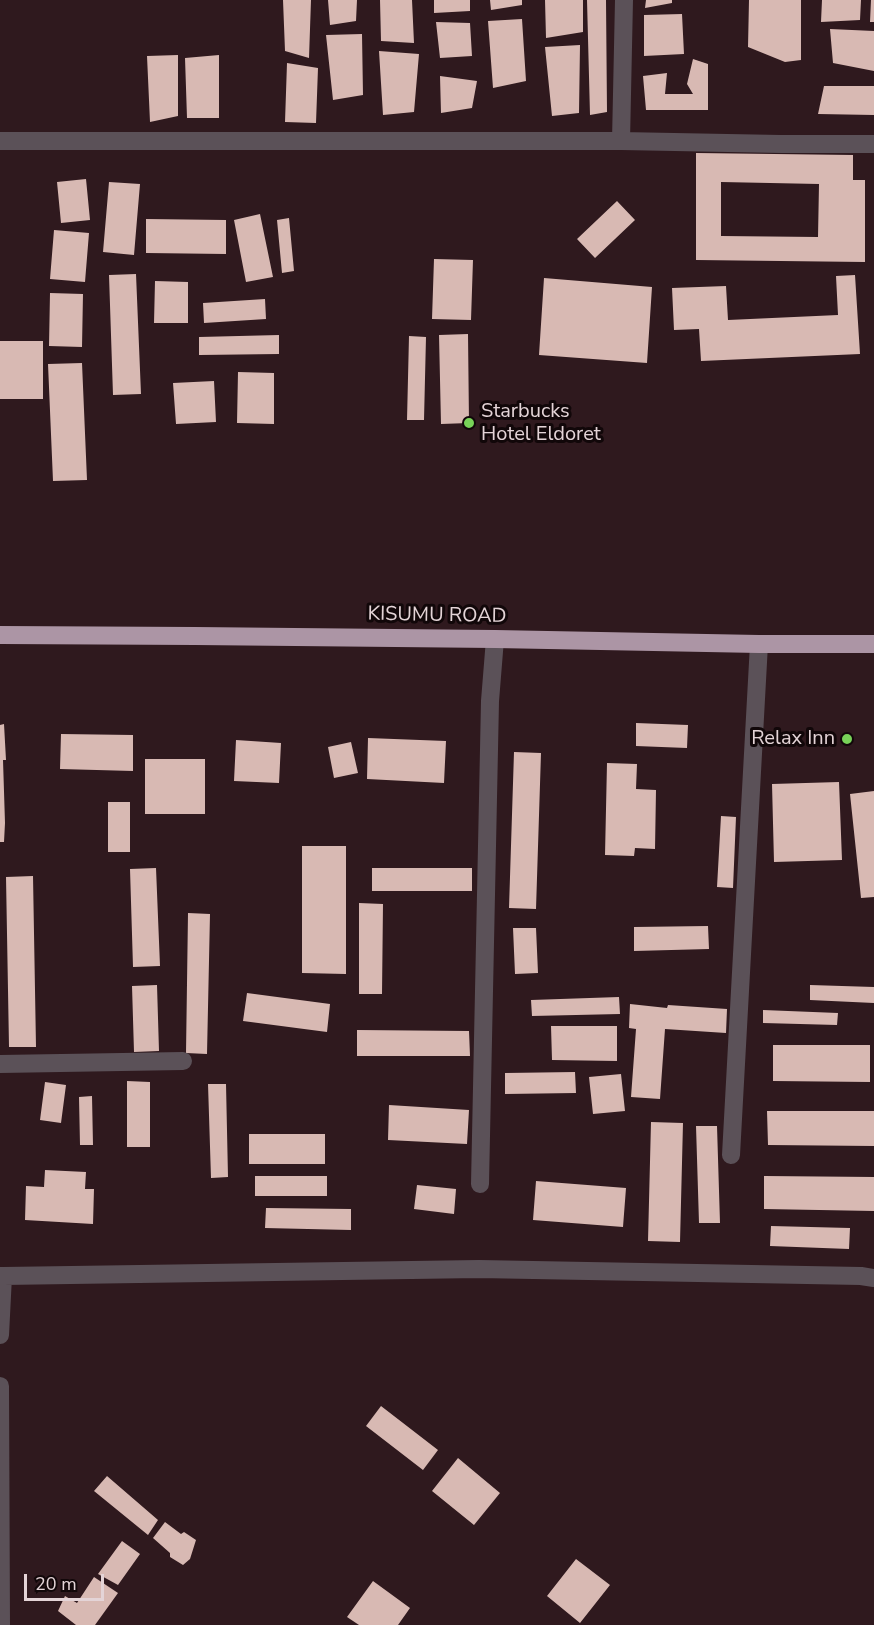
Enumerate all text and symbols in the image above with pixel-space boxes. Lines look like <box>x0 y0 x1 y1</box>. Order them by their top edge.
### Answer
place label: Starbucks Hotel Eldoret <box>481 400 601 447</box>
marker: Starbucks Hotel Eldoret <box>462 416 476 430</box>
street label: KISUMU ROAD <box>367 603 507 629</box>
place label: Relax Inn <box>751 727 835 751</box>
marker: Relax Inn <box>840 732 854 746</box>
scale bar <box>27 1562 106 1600</box>
text: 20 m <box>35 1572 77 1596</box>

